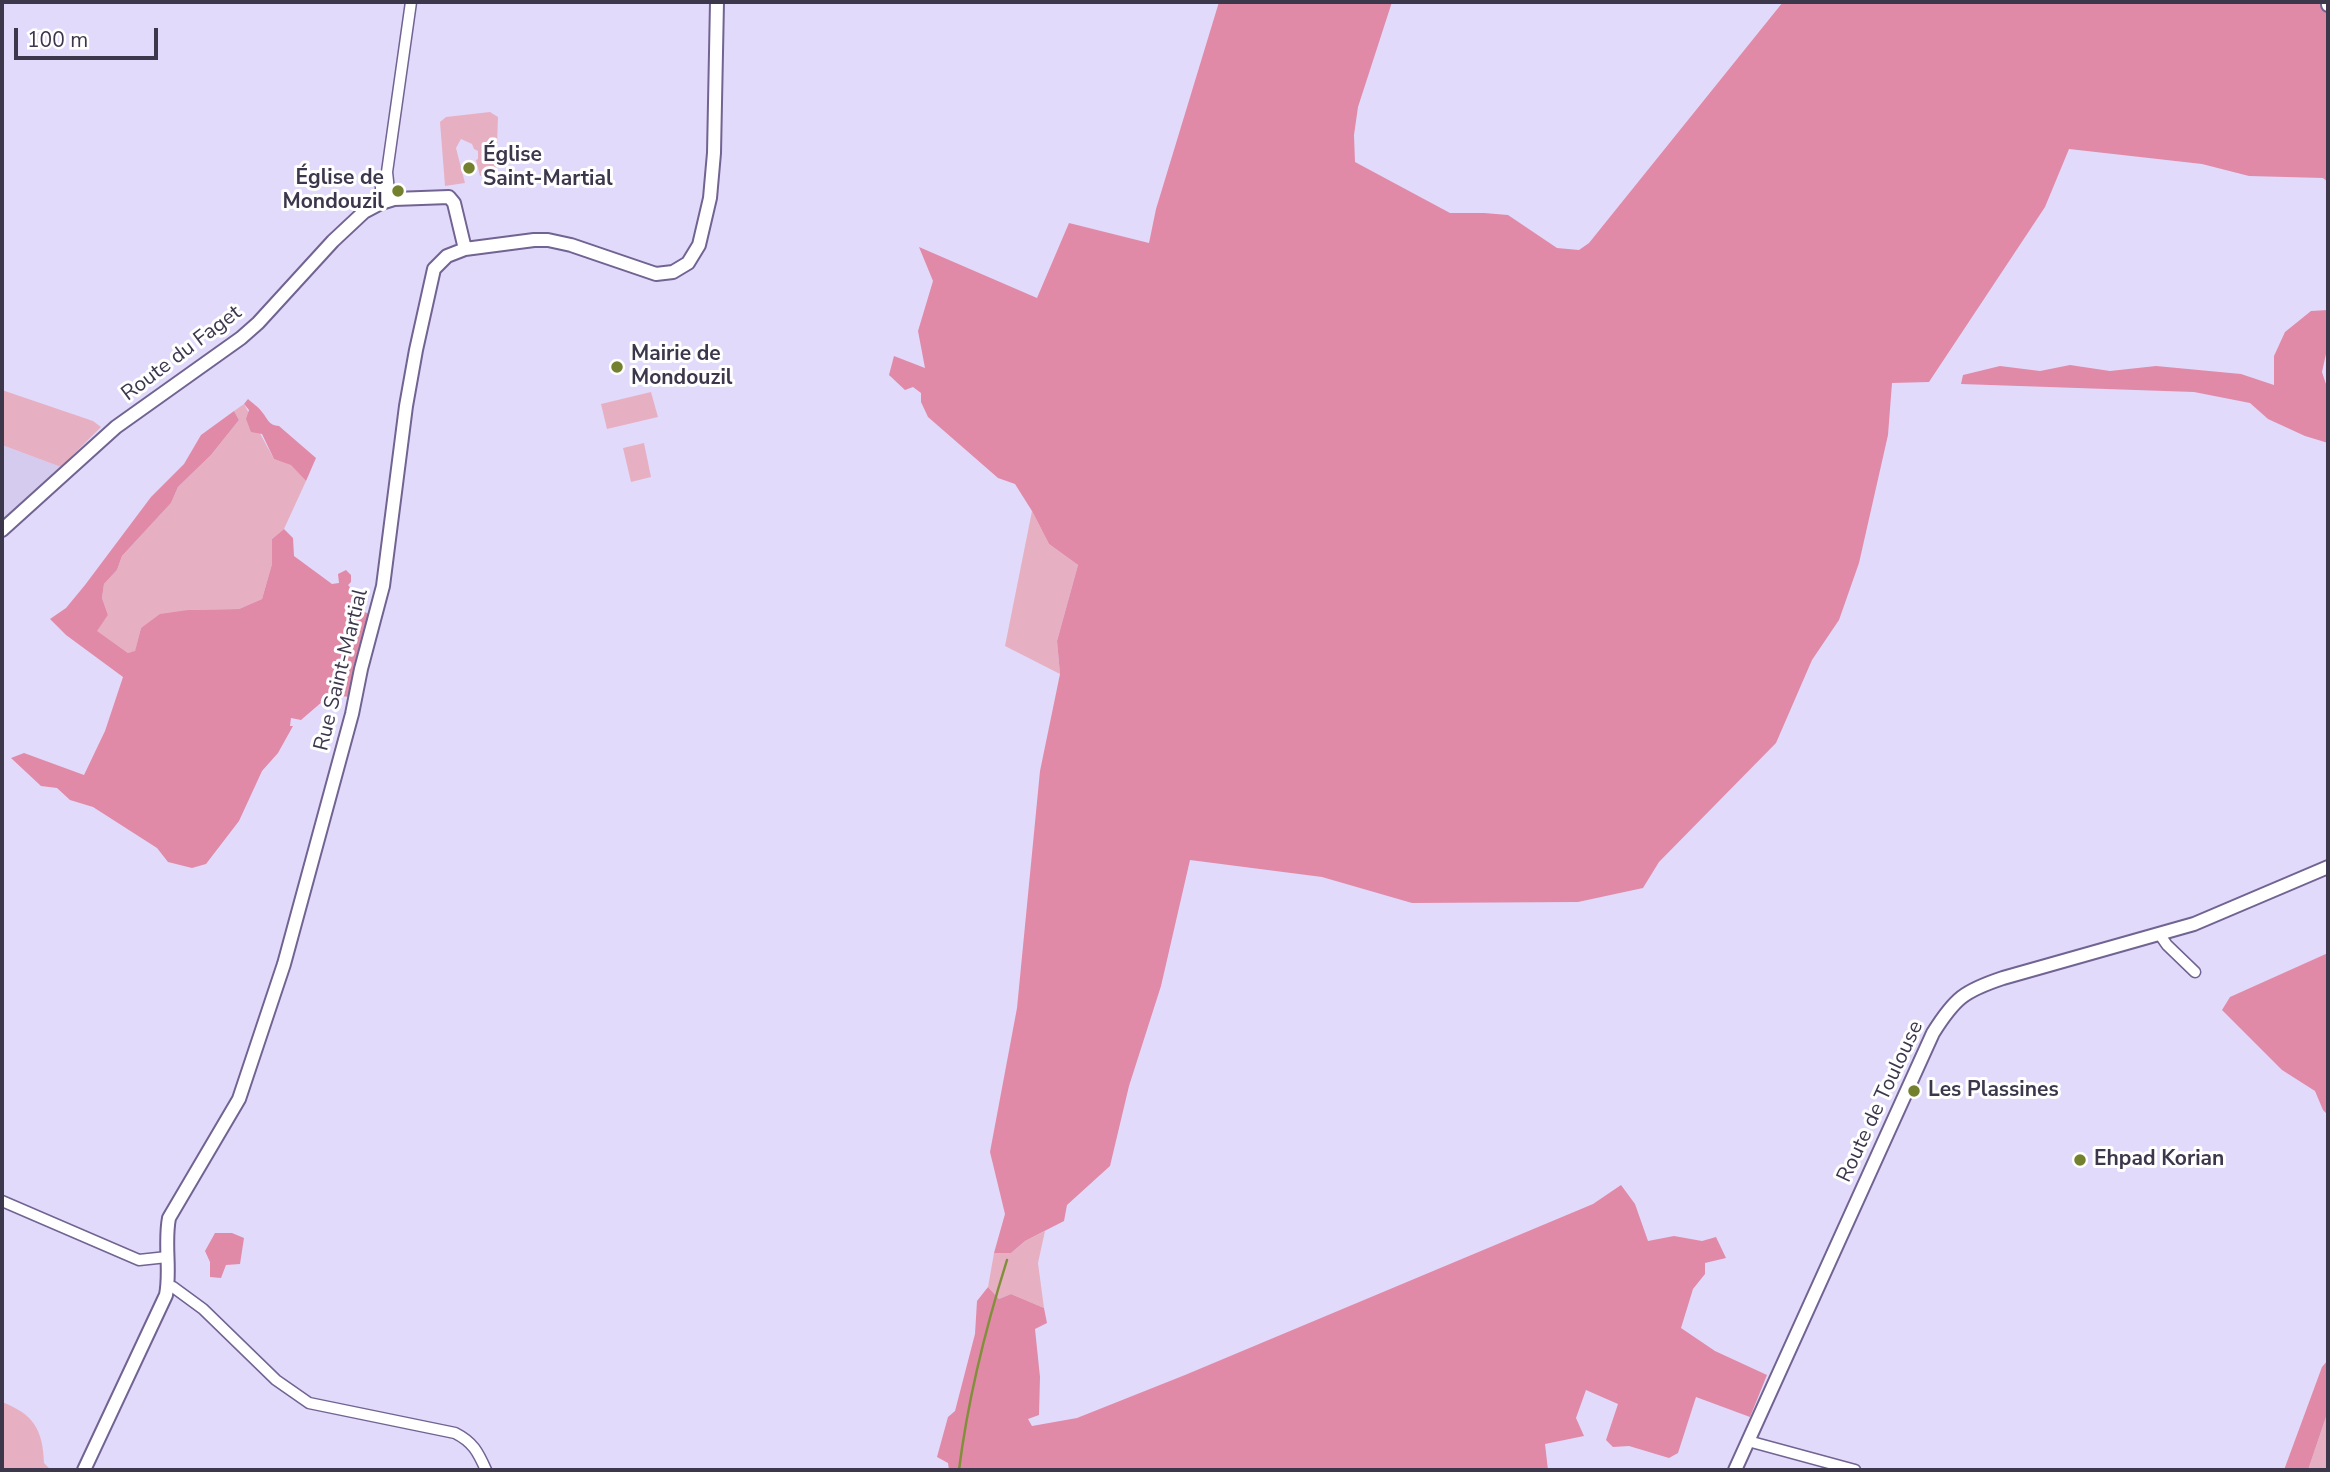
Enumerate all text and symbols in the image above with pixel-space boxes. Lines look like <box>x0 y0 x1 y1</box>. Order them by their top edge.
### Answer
scale bar <box>18 14 161 58</box>
text: 100 m <box>27 26 88 54</box>
place label: Église Saint-Martial <box>483 143 613 193</box>
marker: Église Saint-Martial <box>461 160 477 176</box>
place label: Église de Mondouzil <box>283 166 384 216</box>
marker: Église de Mondouzil <box>390 183 406 199</box>
street label: Route du Faget <box>117 301 247 407</box>
place label: Mairie de Mondouzil <box>631 342 732 392</box>
marker: Mairie de Mondouzil <box>609 359 625 375</box>
street label: Rue Saint-Martial <box>310 586 374 754</box>
street label: Route de Toulouse <box>1833 1017 1929 1187</box>
place label: Les Plassines <box>1928 1078 2059 1104</box>
marker: Les Plassines <box>1906 1083 1922 1099</box>
place label: Ehpad Korian <box>2094 1147 2224 1173</box>
marker: Ehpad Korian <box>2072 1152 2088 1168</box>

